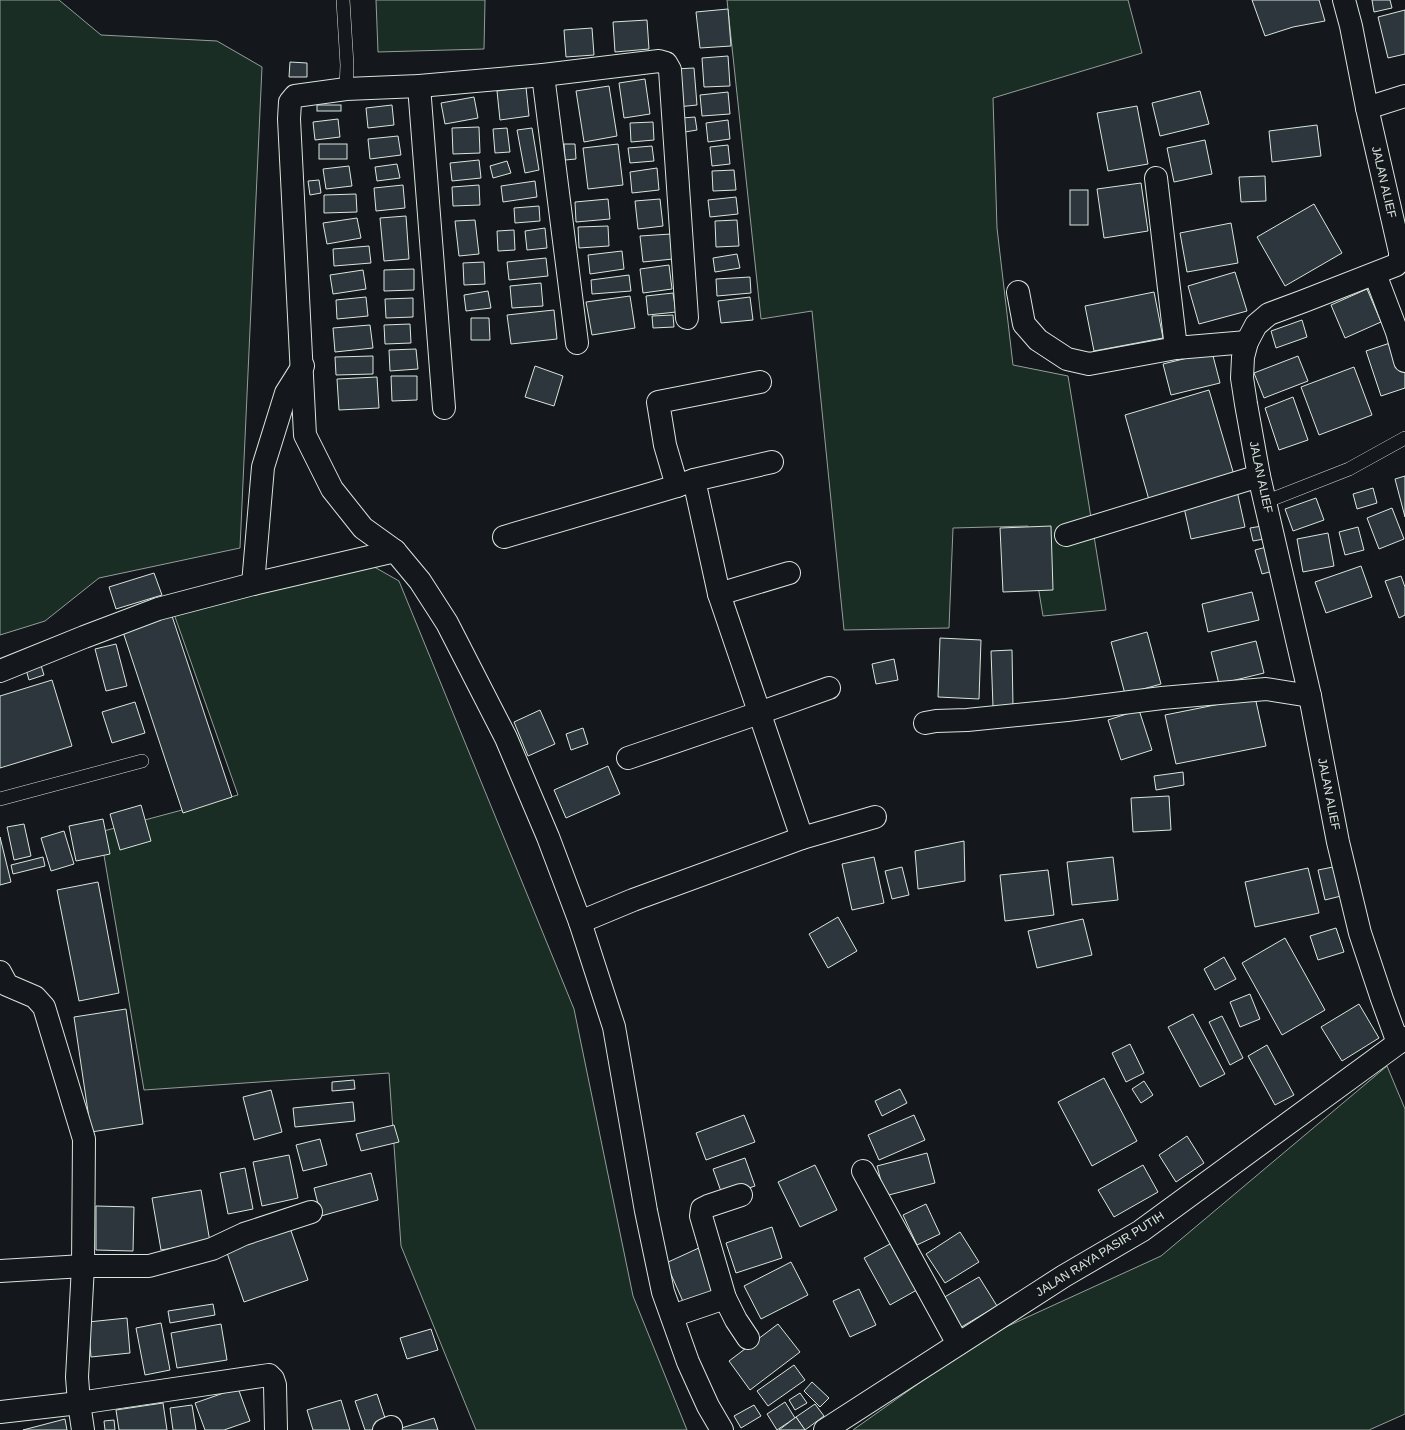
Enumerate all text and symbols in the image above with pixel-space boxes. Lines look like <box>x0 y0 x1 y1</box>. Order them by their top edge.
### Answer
street label: JALAN ALIEF <box>1369 145 1399 219</box>
street label: JALAN ALIEF <box>1247 440 1275 514</box>
street label: JALAN ALIEF <box>1315 757 1343 831</box>
street label: JALAN RAYA PASIR PUTIH <box>1033 1209 1167 1299</box>

